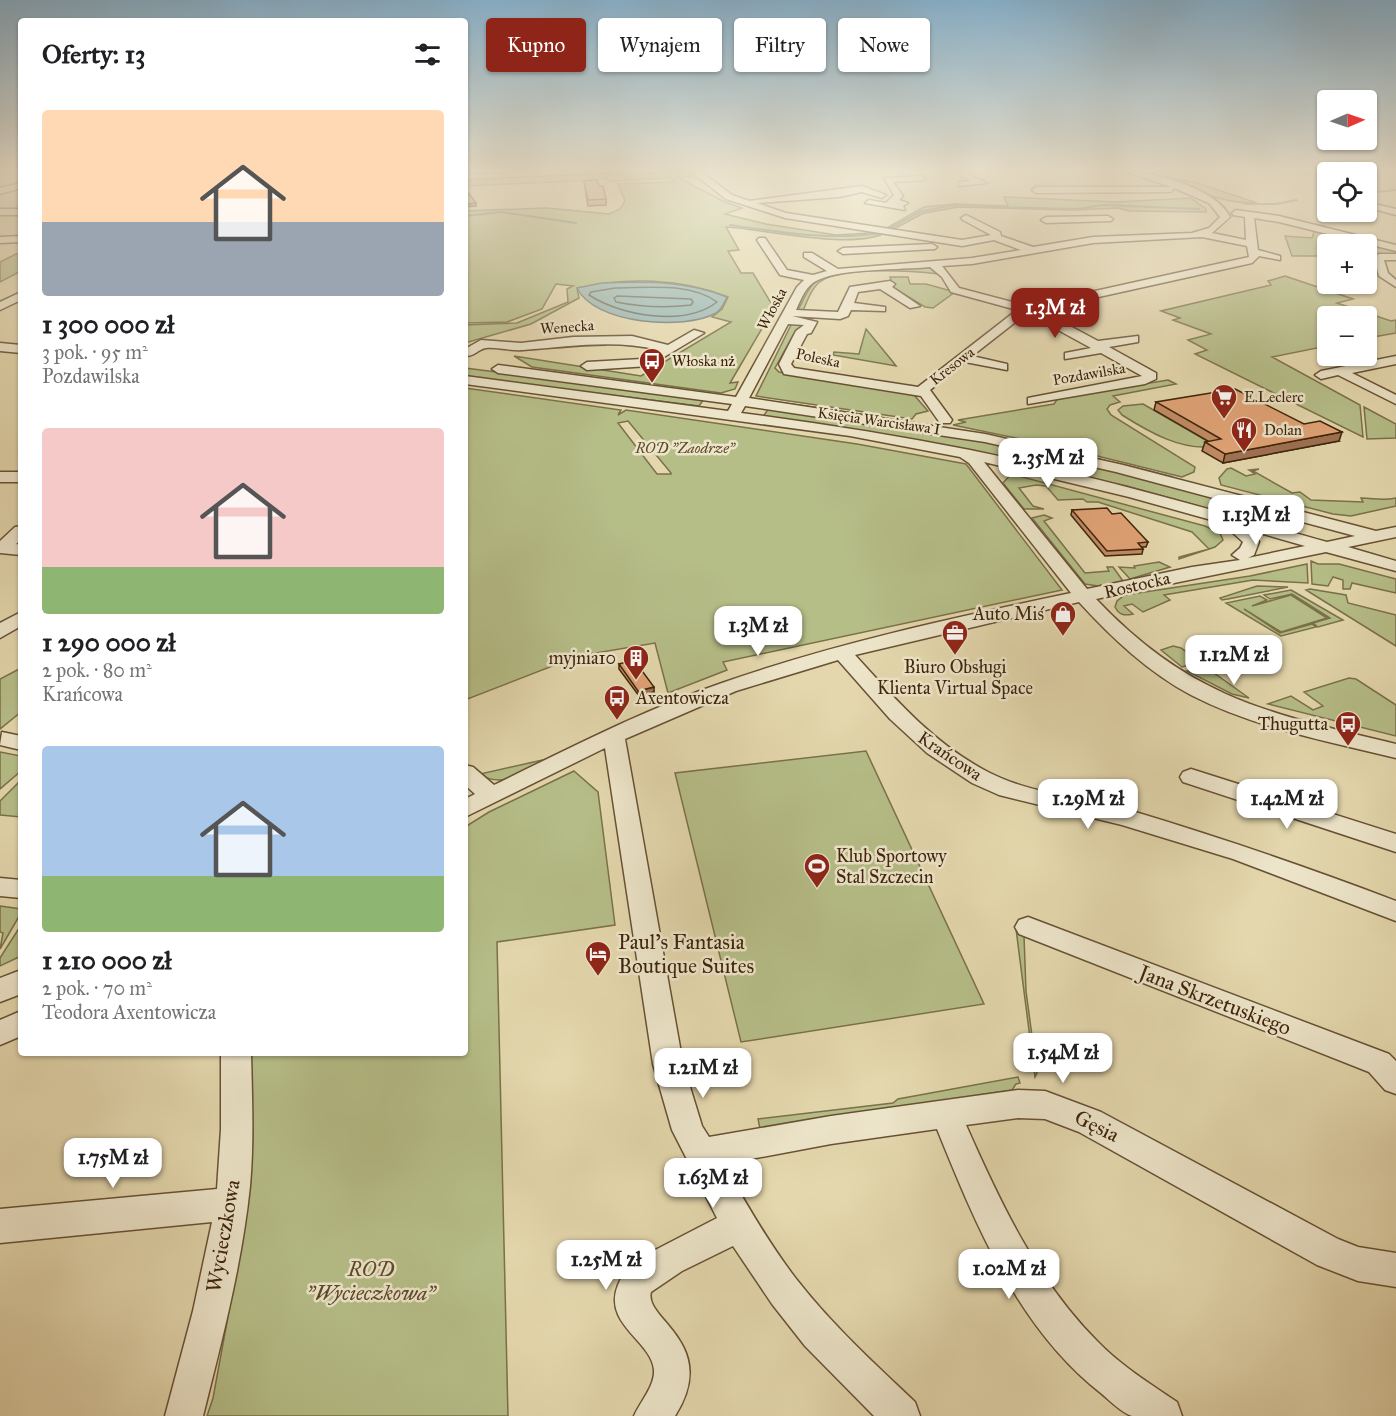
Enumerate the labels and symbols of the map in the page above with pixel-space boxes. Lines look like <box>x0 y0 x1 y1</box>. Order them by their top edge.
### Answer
north arrow <box>1317 90 1377 150</box>
street label: Włoska <box>754 284 791 333</box>
pin: 1.3M zł <box>1000 288 1110 339</box>
street label: Wenecka <box>540 316 595 338</box>
street label: Kresowa <box>926 343 978 389</box>
street label: Poleska <box>794 345 842 372</box>
bus stop icon: Włoska nż <box>637 346 667 384</box>
place label: Włoska nż <box>672 352 735 370</box>
street label: Pozdawilska <box>1051 359 1127 389</box>
supermarket icon: E.Leclerc <box>1209 382 1239 420</box>
place label: E.Leclerc <box>1244 388 1304 406</box>
street label: Księcia Warcisława I <box>816 403 942 439</box>
restaurant icon: Dolan <box>1229 415 1259 453</box>
place label: Dolan <box>1264 421 1302 439</box>
pin: 2.35M zł <box>986 438 1110 489</box>
park label: ROD "Zaodrze" <box>634 439 737 457</box>
pin: 1.13M zł <box>1194 495 1318 546</box>
street label: Rostocka <box>1102 567 1173 603</box>
shop icon: Auto Miś <box>1048 599 1078 637</box>
place label: Auto Miś <box>972 603 1044 625</box>
pin: 1.3M zł <box>703 606 813 657</box>
office icon: Biuro Obsługi Klienta Virtual Space <box>940 618 970 656</box>
pin: 1.12M zł <box>1172 635 1296 686</box>
building icon: myjnia10 <box>621 643 651 681</box>
place label: myjnia10 <box>549 647 616 669</box>
place label: Biuro Obsługi Klienta Virtual Space <box>877 656 1033 699</box>
bus stop icon: Axentowicza <box>602 683 632 721</box>
place label: Axentowicza <box>635 687 729 709</box>
bus stop icon: Thugutta <box>1333 709 1363 747</box>
place label: Thugutta <box>1258 713 1328 736</box>
street label: Krańcowa <box>914 726 987 786</box>
pin: 1.29M zł <box>1026 779 1150 830</box>
pin: 1.42M zł <box>1225 779 1349 830</box>
place label: Klub Sportowy Stal Szczecin <box>836 845 947 888</box>
sports icon: Klub Sportowy Stal Szczecin <box>802 851 832 889</box>
place label: Paul's Fantasia Boutique Suites <box>618 929 754 979</box>
hotel icon: Paul's Fantasia Boutique Suites <box>583 939 613 977</box>
street label: Jana Skrzetuskiego <box>1133 958 1295 1041</box>
pin: 1.54M zł <box>1001 1033 1125 1084</box>
pin: 1.21M zł <box>641 1048 765 1099</box>
street label: Gęsia <box>1070 1104 1124 1148</box>
pin: 1.75M zł <box>51 1138 175 1189</box>
pin: 1.63M zł <box>651 1158 775 1209</box>
street label: Wycieczkowa <box>200 1178 246 1294</box>
pin: 1.25M zł <box>544 1240 668 1291</box>
pin: 1.02M zł <box>947 1249 1071 1300</box>
park label: ROD "Wycieczkowa" <box>307 1256 437 1306</box>

